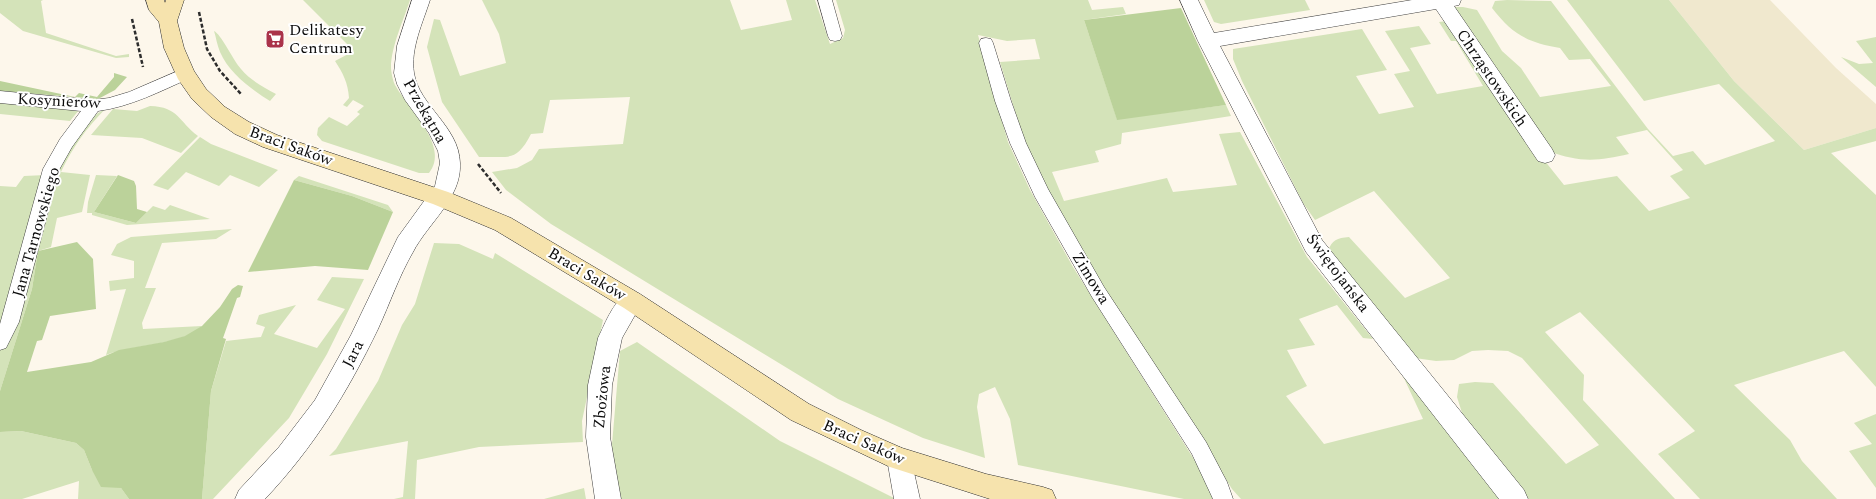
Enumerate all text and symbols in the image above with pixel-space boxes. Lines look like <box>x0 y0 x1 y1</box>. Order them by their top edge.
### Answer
place label: Delikatesy Centrum <box>289 18 365 60</box>
street label: Chrząstowskich <box>1450 24 1534 132</box>
supermarket icon: Delikatesy Centrum <box>264 28 286 50</box>
street label: Przekątna <box>397 74 453 148</box>
street label: Kosynierów <box>17 87 102 115</box>
street label: Braci Saków <box>246 120 337 173</box>
street label: Jana Tarnowskiego <box>6 164 66 300</box>
street label: Świętojańska <box>1300 228 1376 318</box>
street label: Braci Saków <box>543 241 631 307</box>
street label: Zimowa <box>1066 247 1116 309</box>
street label: Jara <box>336 336 370 372</box>
street label: Zbożowa <box>587 364 617 430</box>
street label: Braci Saków <box>819 413 910 471</box>

